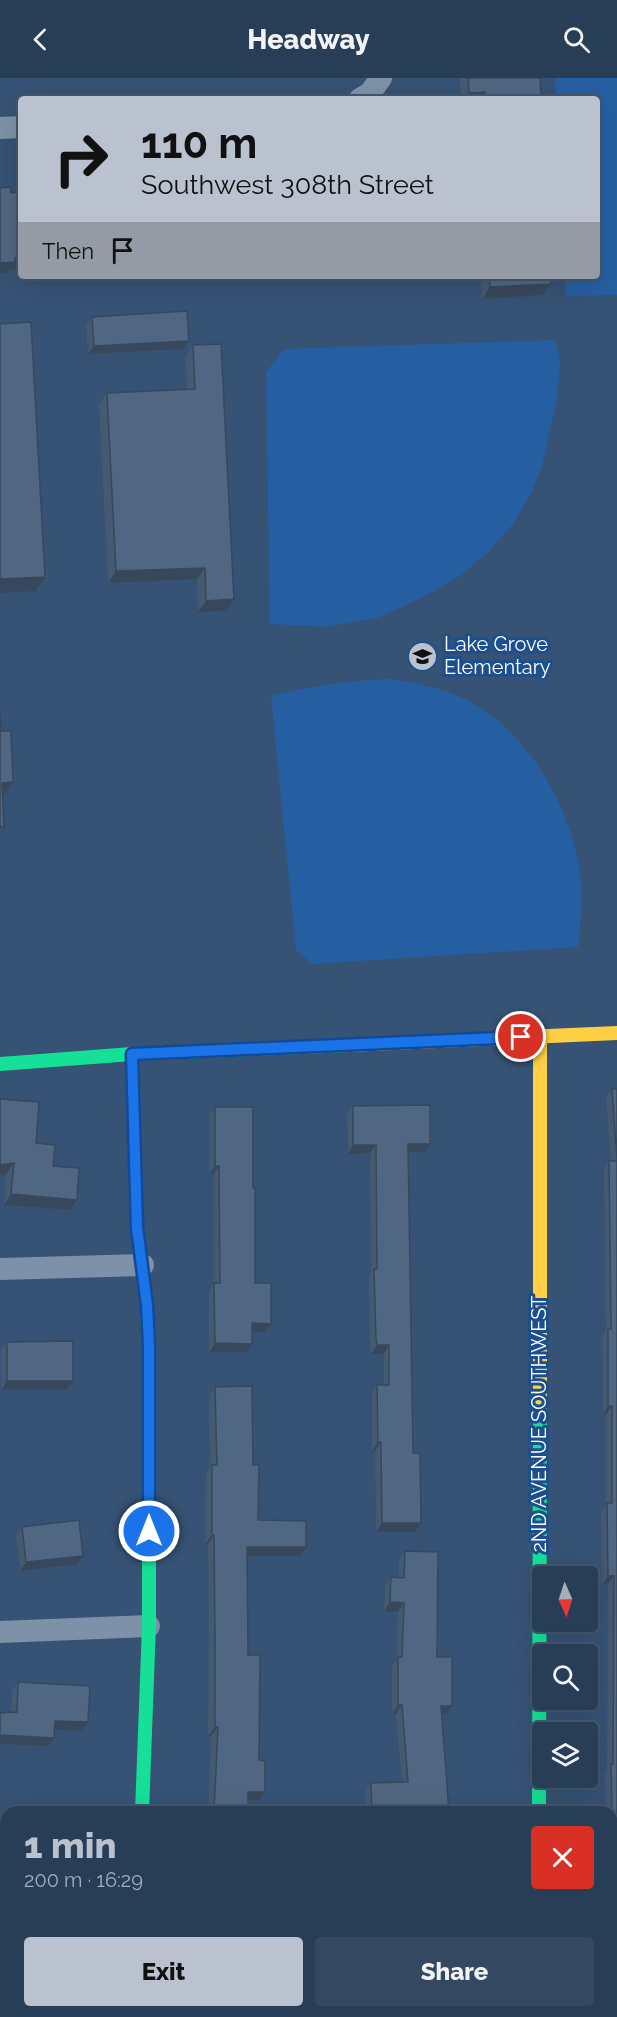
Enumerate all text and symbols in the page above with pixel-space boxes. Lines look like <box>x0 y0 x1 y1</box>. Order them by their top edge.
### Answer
icon: back <box>24 23 57 56</box>
icon: search <box>560 23 593 56</box>
text: Headway <box>247 24 370 55</box>
text: 110 m <box>141 119 257 168</box>
icon: right <box>42 120 120 198</box>
text: Southwest 308th Street <box>141 169 434 200</box>
icon: arrive <box>106 234 139 267</box>
text: Then <box>42 238 94 264</box>
place label: Lake Grove Elementary <box>444 632 551 679</box>
school or university icon: Lake Grove Elementary <box>407 640 439 672</box>
pin <box>495 1011 546 1062</box>
icon: arrive <box>504 1020 537 1053</box>
street label: 2ND AVENUE SOUTHWEST <box>527 1295 551 1553</box>
position arrow <box>117 1499 181 1563</box>
north arrow <box>532 1566 598 1632</box>
map controls <box>532 1566 598 1788</box>
button: search <box>532 1644 598 1710</box>
button: layers <box>532 1722 598 1788</box>
text: 1 min <box>24 1824 116 1866</box>
button: close <box>531 1826 594 1889</box>
text: 200 m · 16:29 <box>24 1868 143 1892</box>
button: Exit <box>24 1937 303 2006</box>
button: Share <box>315 1937 594 2006</box>

